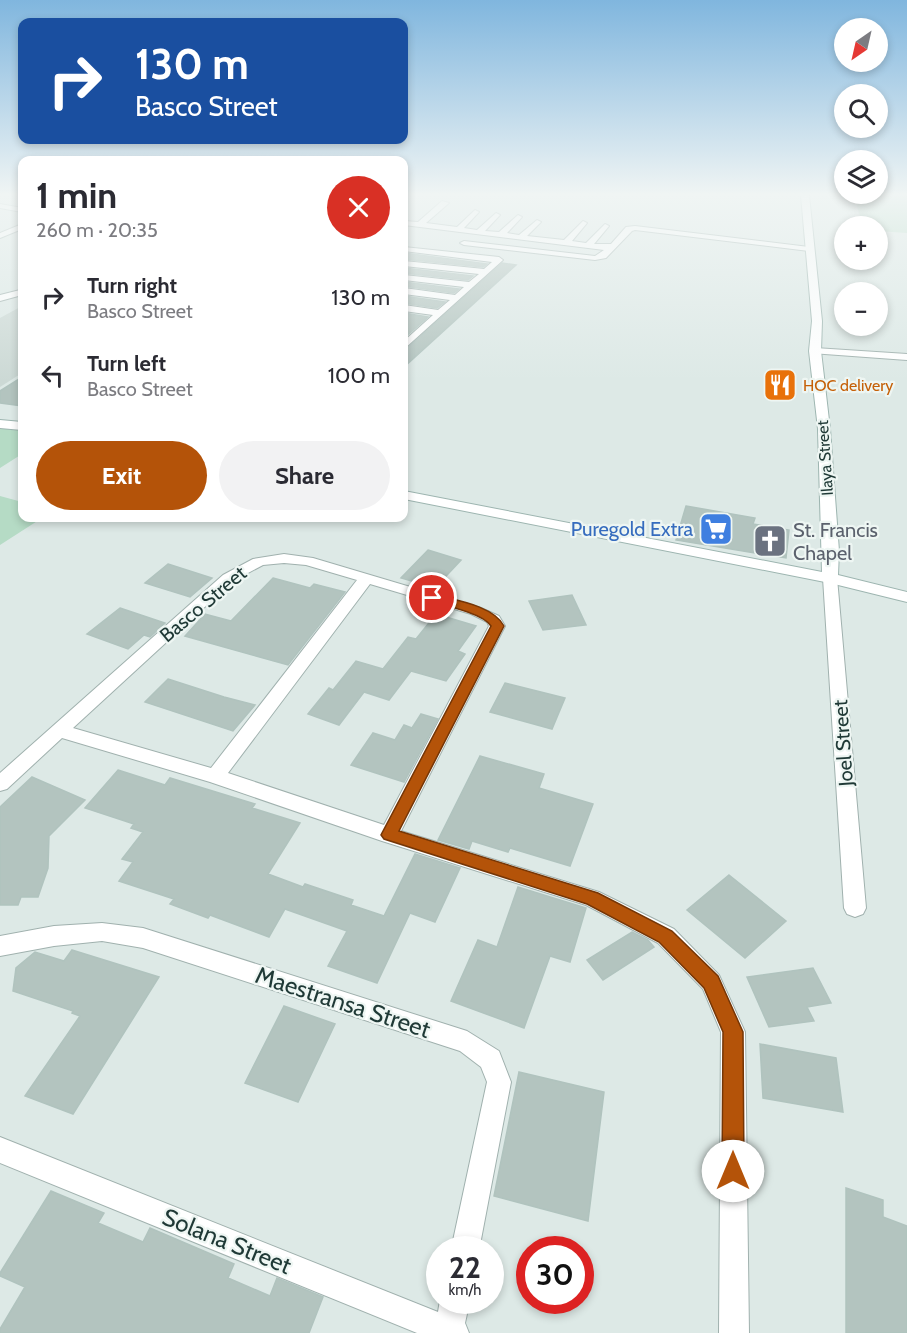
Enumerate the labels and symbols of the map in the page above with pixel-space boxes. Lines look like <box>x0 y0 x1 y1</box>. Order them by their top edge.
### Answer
north arrow <box>834 18 888 72</box>
restaurant icon: HOC delivery <box>762 367 798 403</box>
place label: HOC delivery <box>803 376 893 395</box>
street label: Ilaya Street <box>813 419 837 496</box>
supermarket icon: Puregold Extra <box>698 511 734 547</box>
place label: Puregold Extra <box>571 517 693 541</box>
place label: St. Francis Chapel <box>793 518 878 565</box>
church icon: St. Francis Chapel <box>752 523 788 559</box>
street label: Basco Street <box>155 561 251 647</box>
pin <box>406 572 457 623</box>
street label: Joel Street <box>828 699 858 788</box>
street label: Maestransa Street <box>252 960 434 1044</box>
position arrow <box>701 1139 765 1203</box>
street label: Solana Street <box>158 1202 296 1280</box>
speed limit sign: 30 <box>516 1236 594 1314</box>

